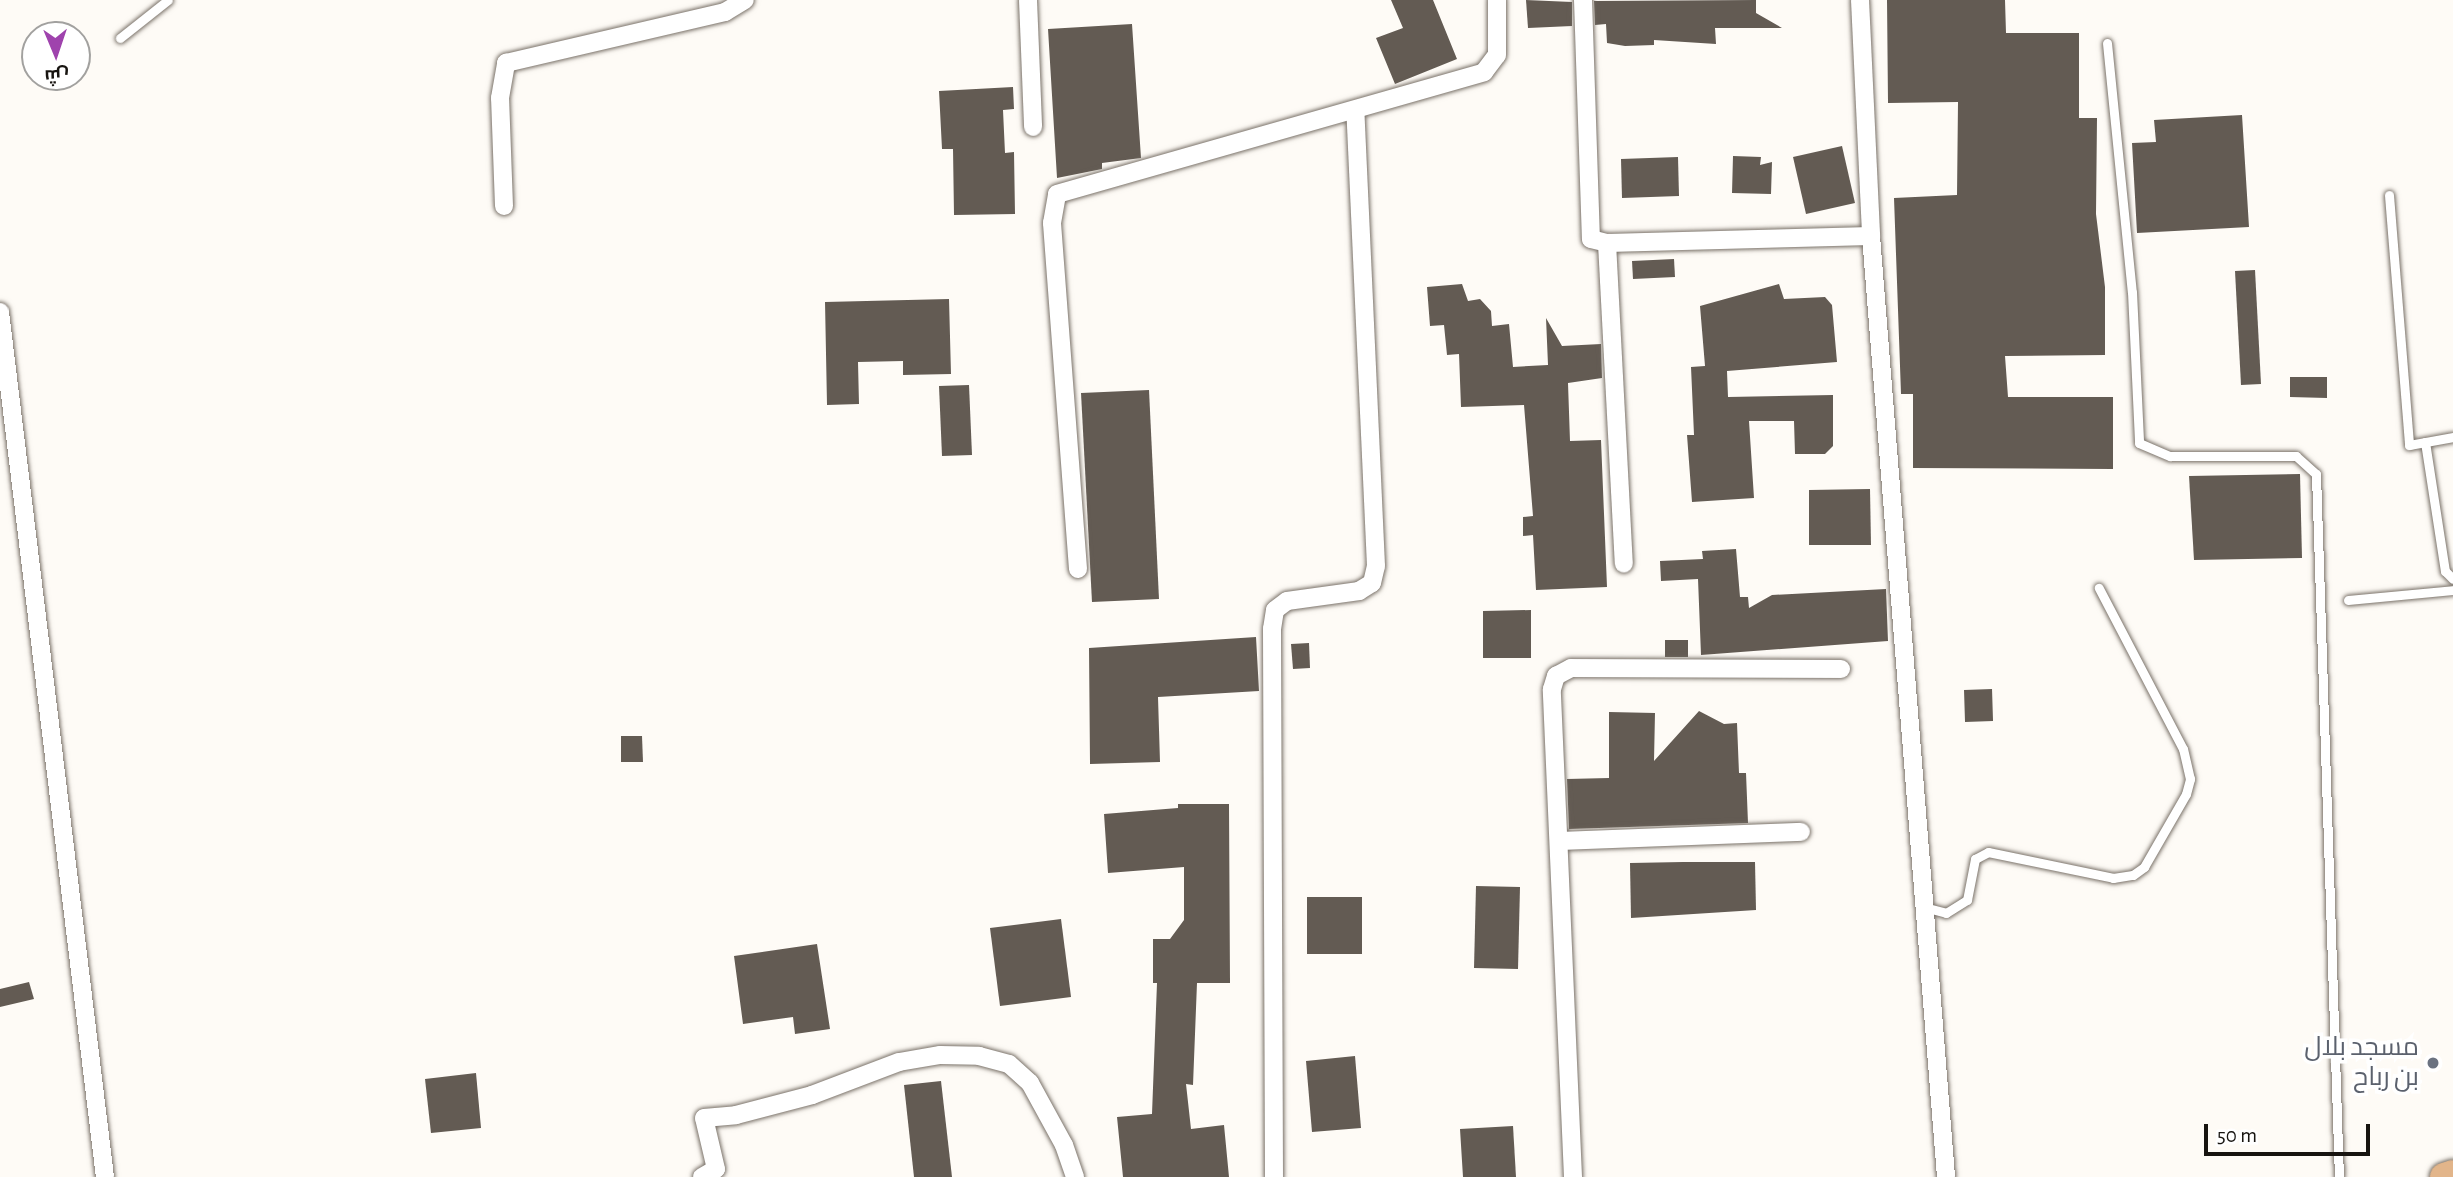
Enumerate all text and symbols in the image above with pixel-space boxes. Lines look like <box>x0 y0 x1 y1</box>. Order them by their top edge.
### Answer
north arrow <box>21 21 91 91</box>
text: ش <box>44 66 69 85</box>
place label: مسجد بلال بن رباح <box>2304 1032 2419 1094</box>
marker: مسجد بلال بن رباح <box>2425 1055 2441 1071</box>
scale bar <box>2208 1110 2374 1154</box>
text: 50 m <box>2217 1125 2257 1146</box>

